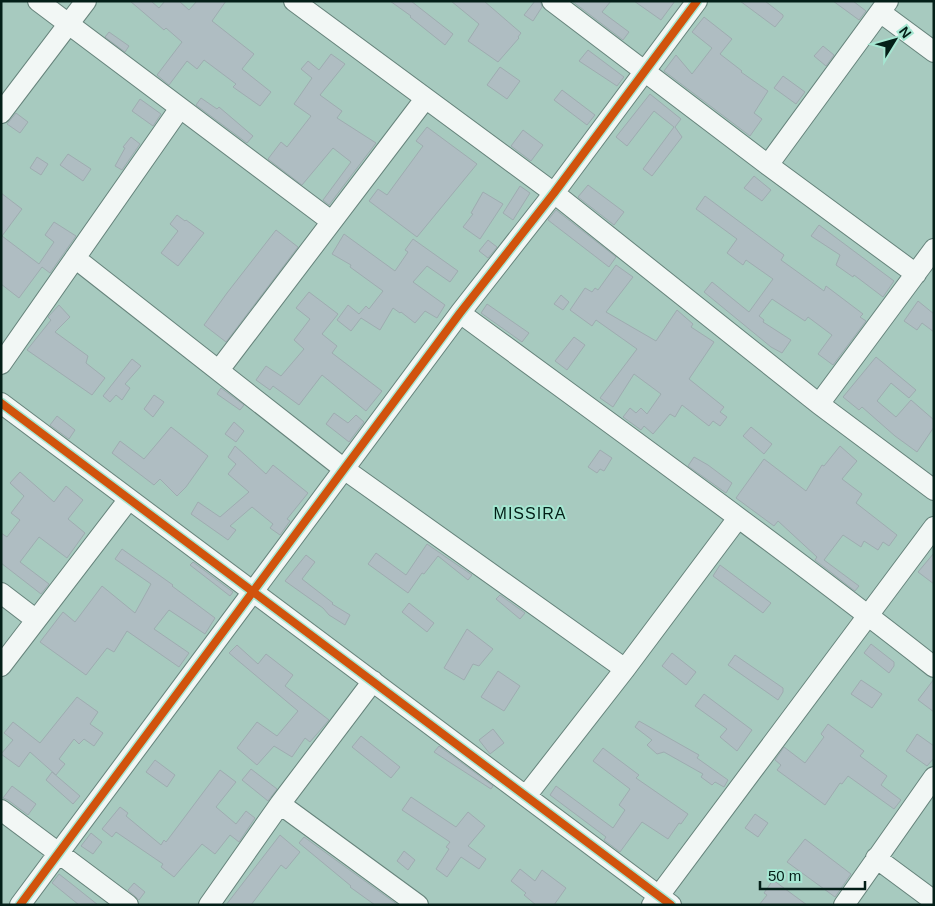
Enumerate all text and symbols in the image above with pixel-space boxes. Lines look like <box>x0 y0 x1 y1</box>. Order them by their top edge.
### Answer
north arrow <box>870 15 920 65</box>
text: N <box>896 23 915 41</box>
district label: MISSIRA <box>494 505 566 522</box>
scale bar <box>760 858 865 890</box>
text: 50 m <box>768 867 801 884</box>

